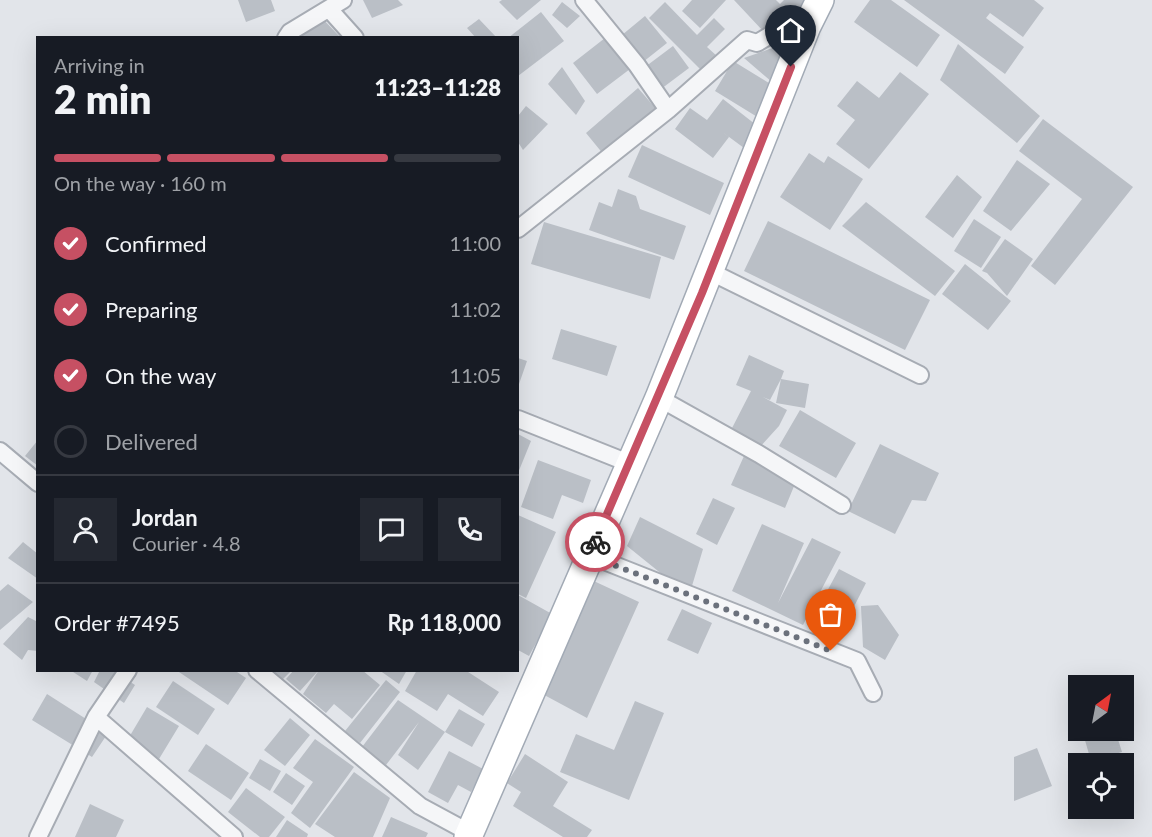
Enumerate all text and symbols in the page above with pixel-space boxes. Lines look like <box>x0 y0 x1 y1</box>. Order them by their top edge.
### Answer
pin <box>765 5 816 67</box>
icon: home <box>774 14 807 47</box>
text: Arriving in <box>54 53 145 77</box>
text: 11:23–11:28 <box>375 74 501 101</box>
text: 2 min <box>54 76 151 122</box>
text: On the way · 160 m <box>54 171 227 195</box>
icon: check <box>54 227 87 260</box>
text: Confirmed <box>105 230 207 257</box>
text: 11:00 <box>450 231 501 255</box>
icon: check <box>54 293 87 326</box>
text: Preparing <box>105 296 197 323</box>
text: 11:02 <box>450 297 501 321</box>
icon: check <box>54 359 87 392</box>
text: On the way <box>105 362 216 389</box>
text: 11:05 <box>450 363 501 387</box>
text: Delivered <box>105 428 198 455</box>
button: person <box>54 498 117 561</box>
button: chat <box>360 498 423 561</box>
button: phone <box>438 498 501 561</box>
text: Jordan <box>132 504 198 531</box>
courier <box>565 512 625 572</box>
icon: bike <box>579 526 612 559</box>
text: Courier · 4.8 <box>132 531 241 555</box>
pin <box>805 589 856 651</box>
icon: bag <box>814 598 847 631</box>
text: Order #7495 <box>54 609 180 636</box>
text: Rp 118,000 <box>387 609 501 636</box>
north arrow <box>1068 675 1134 741</box>
map controls <box>1068 675 1134 819</box>
button: locate <box>1068 753 1134 819</box>

